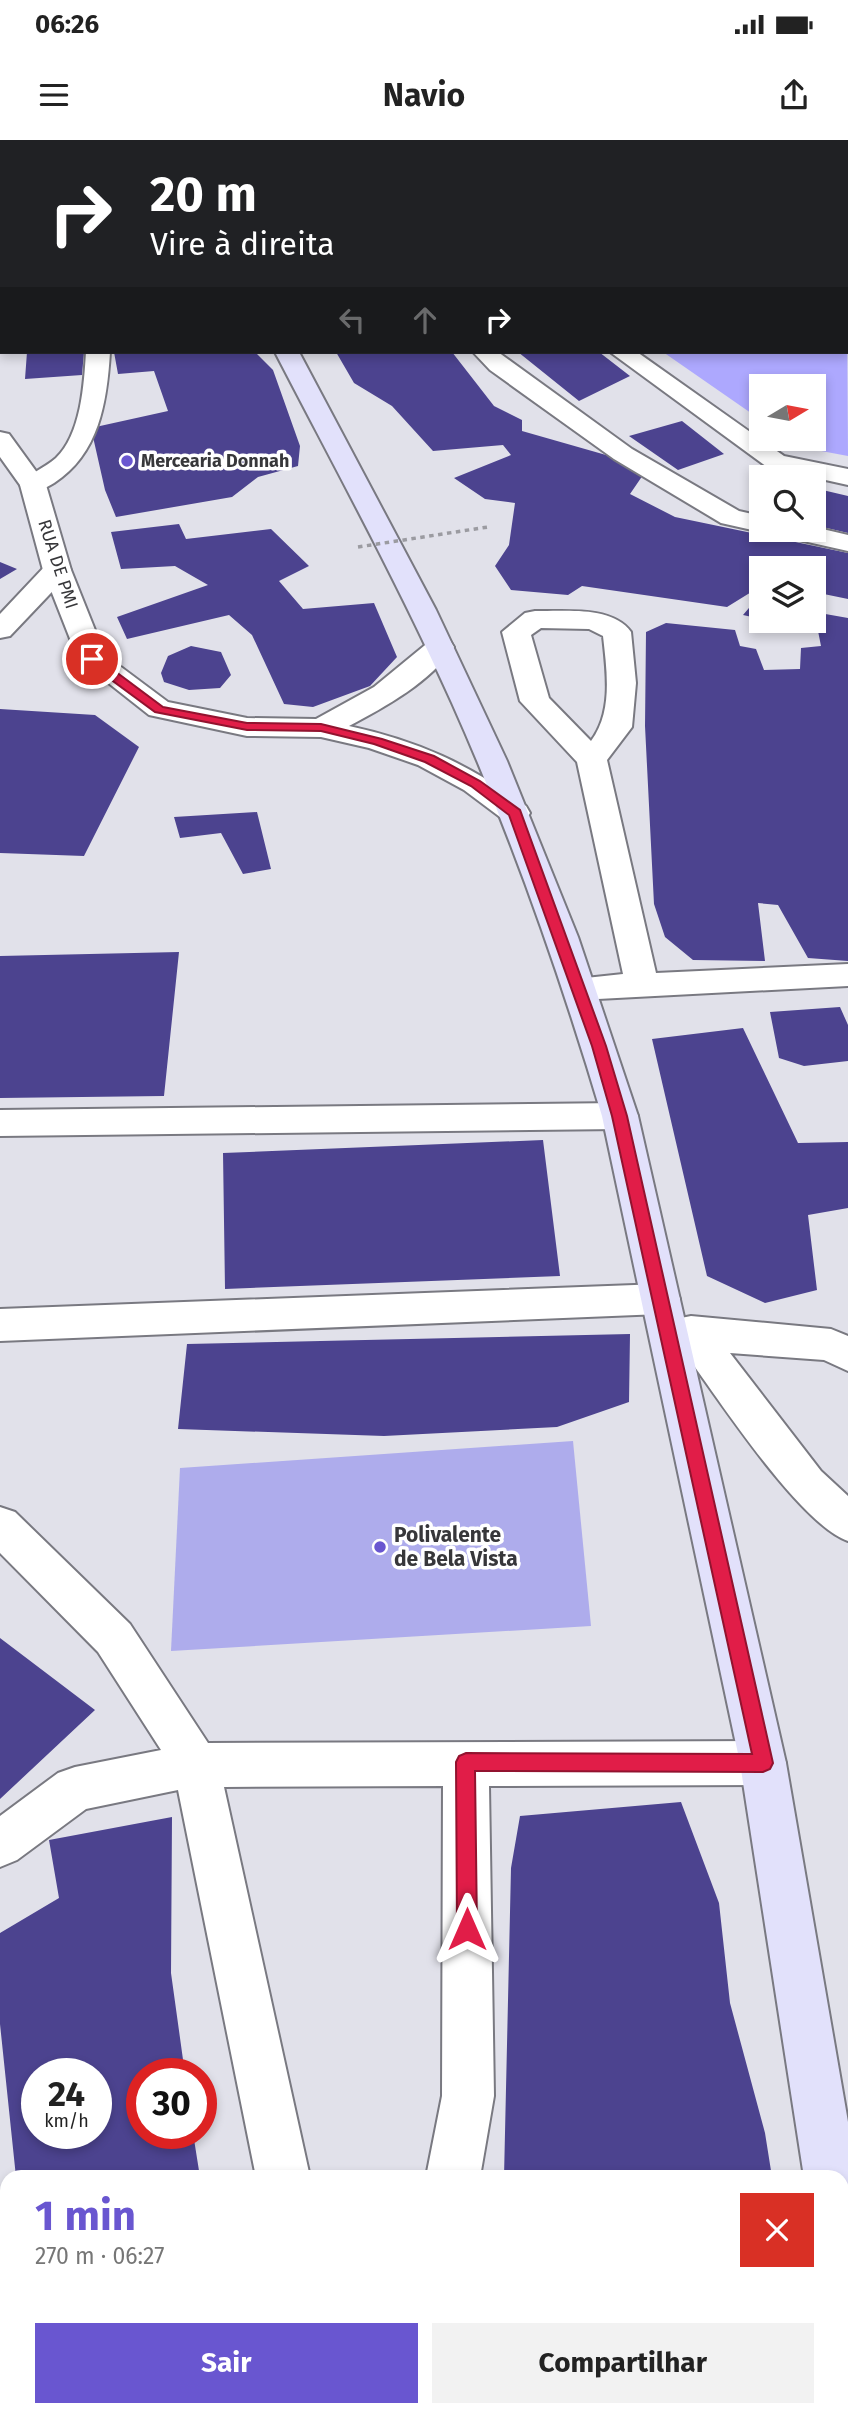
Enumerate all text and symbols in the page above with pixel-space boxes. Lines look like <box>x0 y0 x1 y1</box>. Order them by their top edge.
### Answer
text: 06:26 <box>35 9 99 40</box>
icon: menu <box>35 76 73 114</box>
text: Navio <box>383 76 465 114</box>
icon: share <box>775 76 813 114</box>
text: 20 m <box>150 165 257 224</box>
icon: right <box>35 168 126 259</box>
text: Vire à direita <box>150 225 335 263</box>
icon: left <box>333 301 371 339</box>
icon: ahead <box>406 301 444 339</box>
icon: right <box>479 301 517 339</box>
north arrow <box>749 374 826 452</box>
map controls <box>749 374 826 633</box>
place label: Mercearia Donnah <box>141 450 289 472</box>
marker: Mercearia Donnah <box>119 453 135 469</box>
button: search <box>749 465 826 542</box>
street label: RUA DE PMI <box>33 516 83 612</box>
button: layers <box>749 556 826 633</box>
pin <box>62 629 122 689</box>
icon: arrive <box>73 640 111 678</box>
place label: Polivalente de Bela Vista <box>394 1522 518 1572</box>
marker: Polivalente de Bela Vista <box>372 1539 388 1555</box>
position arrow <box>430 1892 504 1966</box>
speed limit sign: 30 <box>126 2058 217 2149</box>
text: 24 <box>48 2073 85 2115</box>
text: km/h <box>44 2110 89 2132</box>
text: 1 min <box>35 2191 136 2241</box>
button: close <box>740 2193 814 2267</box>
text: 270 m · 06:27 <box>35 2242 164 2270</box>
button: Sair <box>35 2323 418 2403</box>
button: Compartilhar <box>432 2323 814 2403</box>

